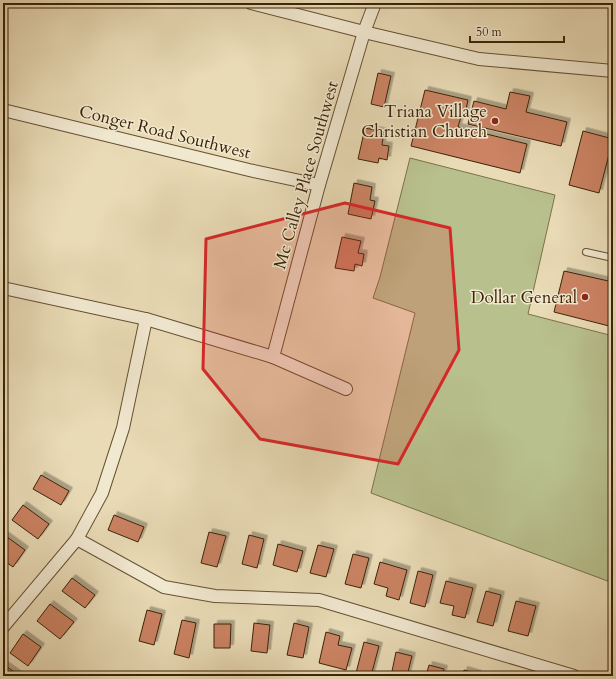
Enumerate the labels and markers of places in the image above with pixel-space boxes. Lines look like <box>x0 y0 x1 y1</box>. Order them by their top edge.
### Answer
place label: Triana Village Christian Church <box>361 100 488 143</box>
marker: Triana Village Christian Church <box>490 116 500 126</box>
place label: Dollar General <box>471 286 578 309</box>
marker: Dollar General <box>580 292 590 302</box>

